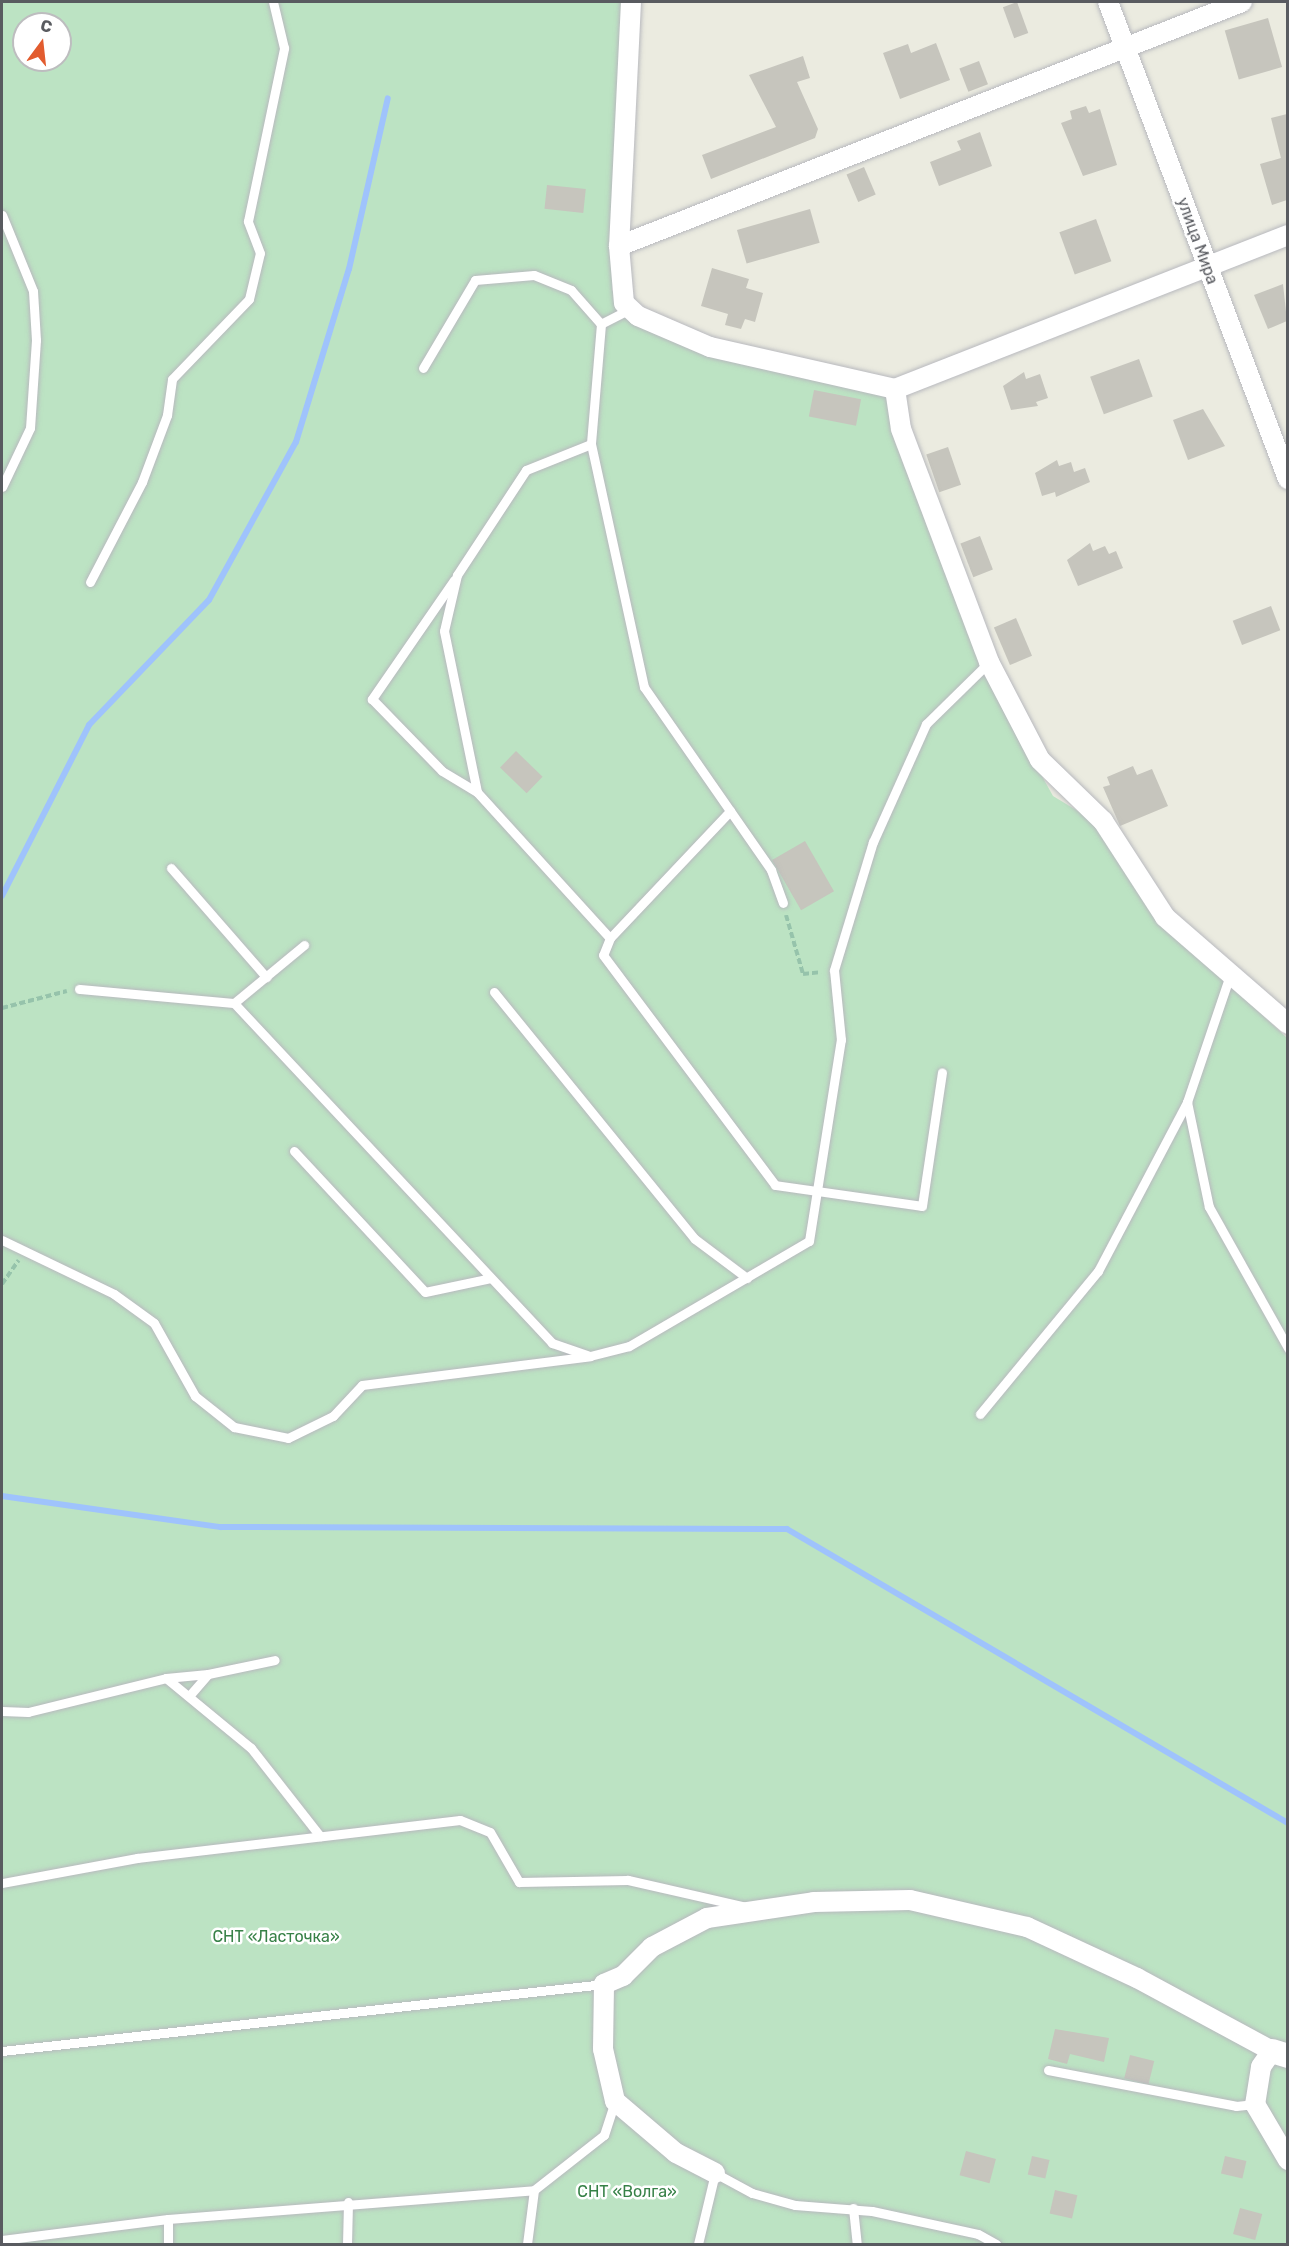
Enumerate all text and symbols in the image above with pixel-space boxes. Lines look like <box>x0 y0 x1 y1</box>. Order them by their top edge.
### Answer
north arrow <box>12 12 72 72</box>
text: С <box>38 15 54 37</box>
street label: улица Мира <box>1172 195 1222 287</box>
park label: СНТ «Ласточка» <box>212 1927 340 1947</box>
park label: СНТ «Волга» <box>577 2182 677 2202</box>

